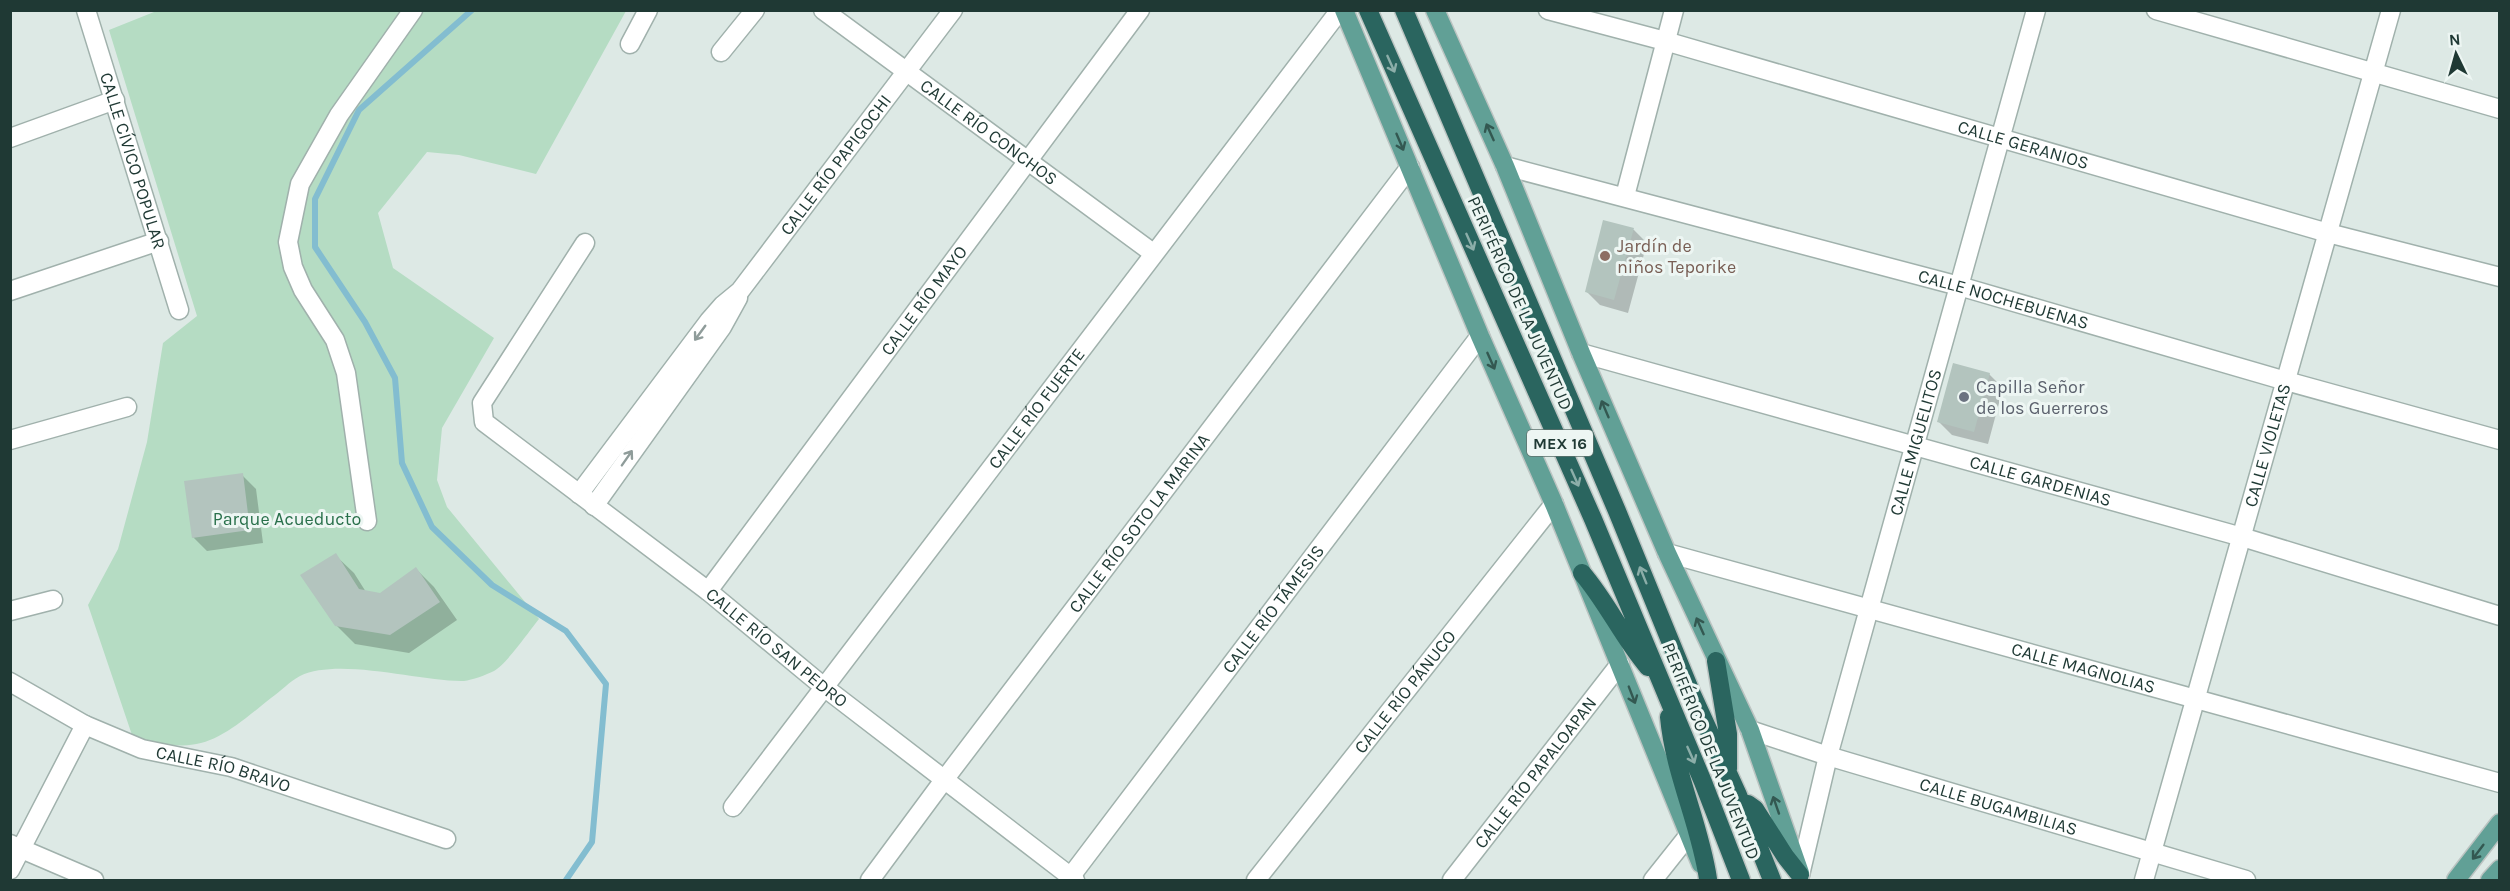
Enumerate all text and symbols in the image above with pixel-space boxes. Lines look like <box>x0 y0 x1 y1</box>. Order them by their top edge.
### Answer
north arrow <box>2426 24 2486 84</box>
text: N <box>2448 30 2461 50</box>
one-way arrow <box>1387 55 1398 73</box>
street label: CALLE CÍVICO POPULAR <box>95 70 171 252</box>
street label: CALLE RÍO CONCHOS <box>916 74 1062 190</box>
street label: CALLE RÍO PAPIGOCHI <box>775 90 896 239</box>
street label: CALLE GERANIOS <box>1955 115 2091 174</box>
one-way arrow <box>1483 124 1495 142</box>
one-way arrow <box>1395 132 1406 151</box>
street label: PERIFÉRICO DE LA JUVENTUD <box>1463 192 1578 414</box>
one-way arrow <box>1465 233 1477 251</box>
place label: Jardín de niños Teporike <box>1617 235 1736 278</box>
street label: CALLE RÍO MAYO <box>876 241 972 360</box>
marker: Jardín de niños Teporike <box>1598 249 1612 263</box>
street label: CALLE NOCHEBUENAS <box>1916 265 2091 334</box>
one-way arrow <box>694 325 707 341</box>
street label: CALLE RÍO FUERTE <box>984 344 1090 473</box>
one-way arrow <box>1486 351 1497 369</box>
street label: CALLE MIGUELITOS <box>1885 366 1946 518</box>
place label: Capilla Señor de los Guerreros <box>1976 376 2109 419</box>
street label: CALLE VIOLETAS <box>2239 381 2295 510</box>
marker: Capilla Señor de los Guerreros <box>1957 390 1971 404</box>
one-way arrow <box>1599 400 1610 419</box>
street label: CALLE RÍO SOTO LA MARINA <box>1064 429 1214 617</box>
road number: MEX 16 <box>1527 430 1593 456</box>
one-way arrow <box>621 450 633 466</box>
street label: CALLE GARDENIAS <box>1967 451 2114 511</box>
one-way arrow <box>1570 468 1581 487</box>
park label: Parque Acueducto <box>213 508 361 530</box>
street label: CALLE RÍO TÁMESIS <box>1218 540 1329 678</box>
one-way arrow <box>1637 566 1648 585</box>
street label: CALLE RÍO SAN PEDRO <box>701 583 852 712</box>
one-way arrow <box>1694 618 1705 636</box>
street label: CALLE RÍO PÁNUCO <box>1350 626 1461 758</box>
street label: CALLE MAGNOLIAS <box>2009 638 2158 698</box>
street label: PERIFÉRICO DE LA JUVENTUD <box>1657 639 1766 863</box>
one-way arrow <box>1628 685 1639 704</box>
street label: CALLE RÍO PAPALOAPAN <box>1470 692 1601 853</box>
street label: CALLE RÍO BRAVO <box>154 741 293 797</box>
one-way arrow <box>1686 745 1697 763</box>
street label: CALLE BUGAMBILIAS <box>1917 773 2080 840</box>
one-way arrow <box>1770 797 1781 815</box>
one-way arrow <box>2471 844 2484 860</box>

